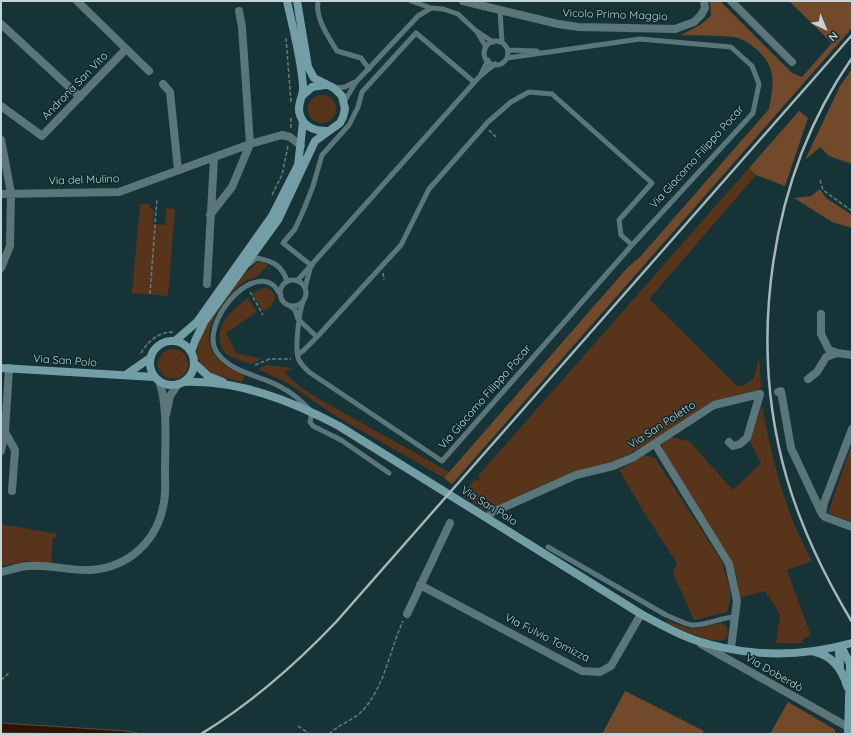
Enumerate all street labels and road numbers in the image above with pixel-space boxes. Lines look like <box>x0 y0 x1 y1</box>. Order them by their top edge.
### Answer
street label: Vicolo Primo Maggio <box>562 7 668 23</box>
street label: Androna San Vito <box>39 49 111 123</box>
street label: Via Giacomo Filippo Pocar <box>647 103 747 211</box>
street label: Via del Mulino <box>48 172 120 188</box>
street label: Via Giacomo Filippo Pocar <box>436 342 534 452</box>
street label: Via San Polo <box>33 352 97 370</box>
street label: Via San Poletto <box>626 398 698 452</box>
street label: Via San Polo <box>458 484 520 528</box>
street label: Via Fulvio Tomizza <box>502 611 592 665</box>
street label: Via Doberdò <box>743 651 805 695</box>

